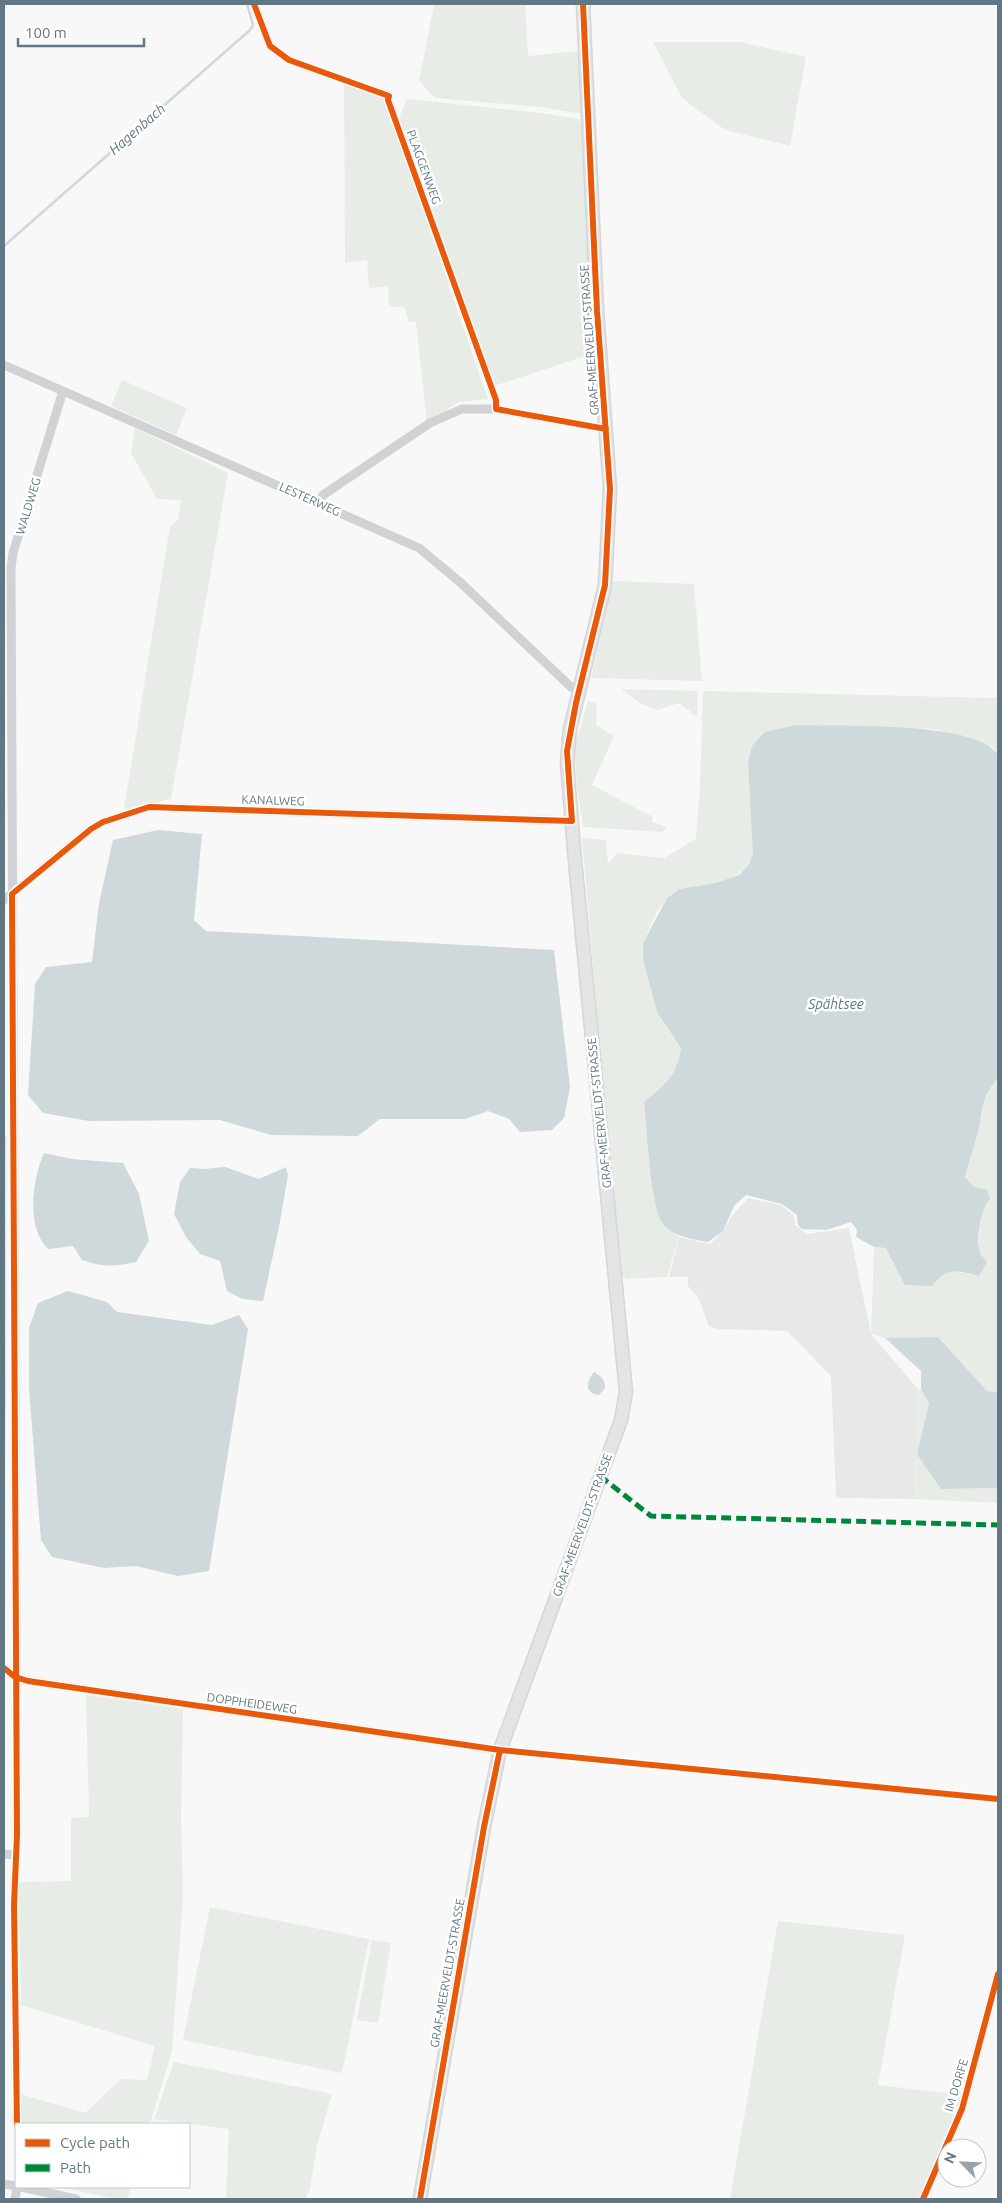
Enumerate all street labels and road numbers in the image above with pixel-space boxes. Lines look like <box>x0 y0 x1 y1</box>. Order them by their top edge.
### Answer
street label: PLAGGENWEG <box>405 128 443 206</box>
street label: GRAF-MEERVELDT-STRASSE <box>577 264 601 416</box>
street label: WALDWEG <box>13 476 43 536</box>
street label: LESTERWEG <box>277 480 343 518</box>
street label: KANALWEG <box>241 792 305 808</box>
street label: GRAF-MEERVELDT-STRASSE <box>585 1037 613 1189</box>
street label: GRAF-MEERVELDT-STRASSE <box>550 1451 614 1598</box>
street label: DOPPHEIDEWEG <box>206 1690 298 1716</box>
street label: GRAF-MEERVELDT-STRASSE <box>427 1897 467 2049</box>
street label: IM DORFE <box>942 2057 970 2113</box>

